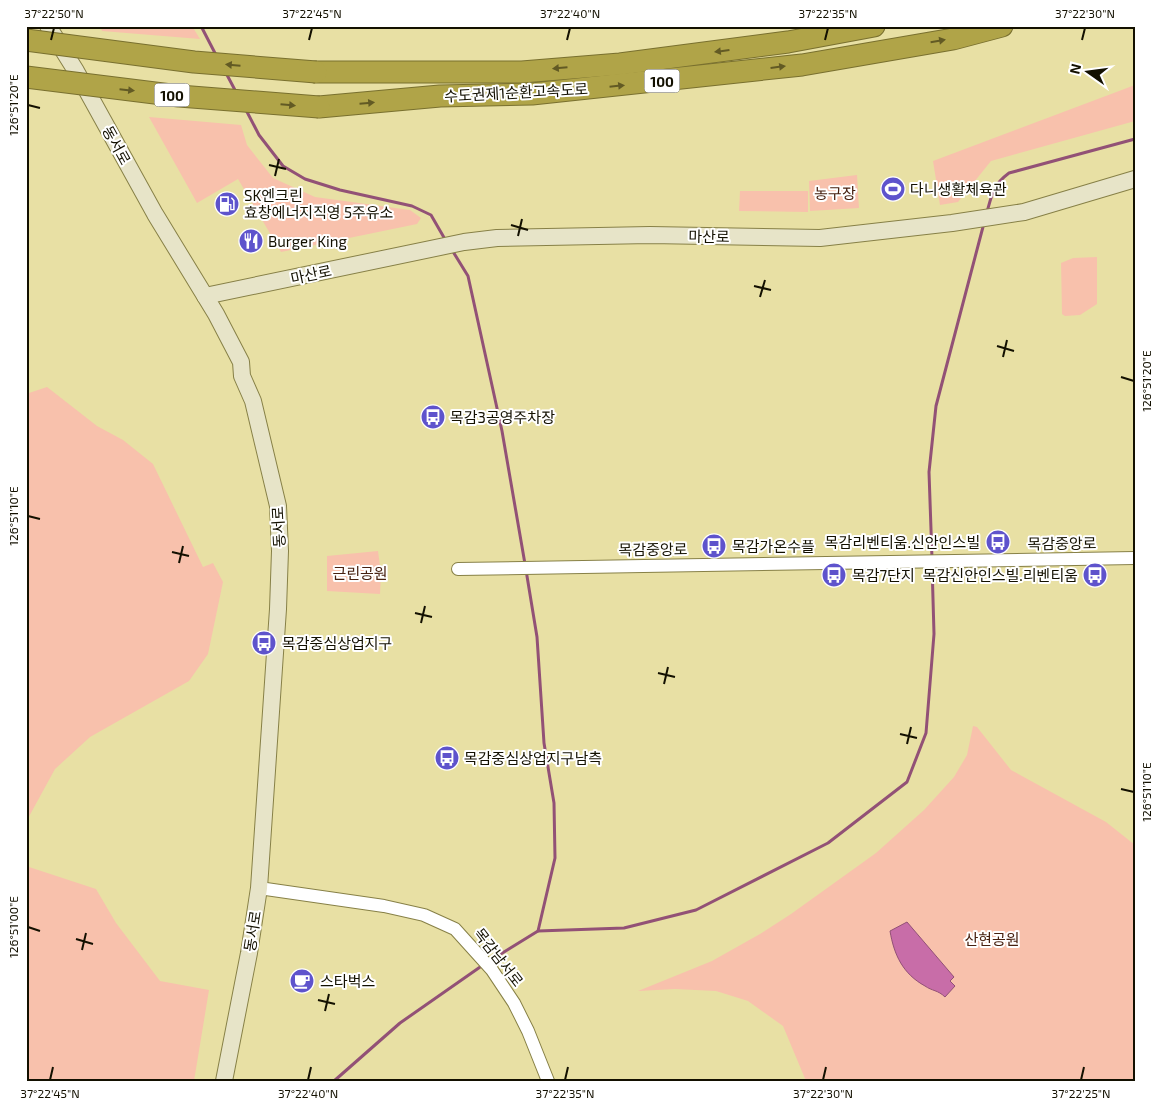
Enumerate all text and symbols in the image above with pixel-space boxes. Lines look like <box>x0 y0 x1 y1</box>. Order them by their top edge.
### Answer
text: 37°22'50"N <box>24 6 84 20</box>
text: 37°22'45"N <box>282 6 342 20</box>
text: 37°22'40"N <box>540 6 600 20</box>
text: 37°22'35"N <box>799 6 857 20</box>
text: 37°22'30"N <box>1055 6 1115 20</box>
one-way arrow <box>931 37 947 45</box>
one-way arrow <box>714 47 730 55</box>
north arrow <box>1064 48 1114 98</box>
one-way arrow <box>225 61 241 69</box>
text: N <box>1065 62 1084 76</box>
one-way arrow <box>770 63 786 71</box>
one-way arrow <box>552 65 568 73</box>
road number: 100 <box>644 70 680 92</box>
text: 126°51'20"E <box>6 74 20 136</box>
street label: 수도권제1순환고속도로 <box>444 79 588 105</box>
one-way arrow <box>609 82 625 90</box>
road number: 100 <box>154 84 190 106</box>
one-way arrow <box>119 86 135 94</box>
one-way arrow <box>360 99 376 107</box>
one-way arrow <box>281 101 297 109</box>
street label: 동서로 <box>99 123 135 167</box>
sports icon: 다니생활체육관 <box>880 176 906 202</box>
place label: 다니생활체육관 <box>910 180 1007 198</box>
park label: 농구장 <box>814 184 856 202</box>
place label: SK엔크린 효창에너지직영 5주유소 <box>244 186 394 221</box>
fuel station icon: SK엔크린 효창에너지직영 5주유소 <box>214 191 240 217</box>
street label: 마산로 <box>688 227 730 245</box>
restaurant icon: Burger King <box>238 228 264 254</box>
place label: Burger King <box>268 232 348 250</box>
street label: 마산로 <box>289 261 333 287</box>
text: 126°51'20"E <box>1139 350 1153 412</box>
bus stop icon: 목감3공영주차장 <box>420 404 446 430</box>
place label: 목감3공영주차장 <box>450 408 555 426</box>
text: 126°51'10"E <box>6 486 20 546</box>
street label: 동서로 <box>268 506 288 548</box>
bus stop icon: 목감리벤티움.신안인스빌 <box>985 529 1011 555</box>
bus stop icon: 목감가온수플 <box>701 533 727 559</box>
place label: 목감리벤티움.신안인스빌 <box>825 533 980 551</box>
street label: 목감중앙로 <box>1027 533 1097 553</box>
place label: 목감가온수플 <box>732 537 815 555</box>
street label: 목감중앙로 <box>618 539 688 559</box>
bus stop icon: 목감7단지 <box>821 562 847 588</box>
bus stop icon: 목감신안인스빌.리벤티움 <box>1082 562 1108 588</box>
park label: 근린공원 <box>332 564 388 582</box>
place label: 목감7단지 <box>852 566 915 584</box>
place label: 목감신안인스빌.리벤티움 <box>923 566 1078 584</box>
bus stop icon: 목감중심상업지구 <box>251 630 277 656</box>
place label: 목감중심상업지구 <box>282 634 392 652</box>
bus stop icon: 목감중심상업지구남측 <box>434 745 460 771</box>
place label: 목감중심상업지구남측 <box>464 749 602 767</box>
text: 126°51'10"E <box>1139 762 1153 822</box>
text: 126°51'00"E <box>6 896 20 958</box>
street label: 동서로 <box>240 909 264 953</box>
street label: 목감남서로 <box>471 924 527 990</box>
park label: 산현공원 <box>964 930 1020 948</box>
cafe icon: 스타벅스 <box>289 968 315 994</box>
place label: 스타벅스 <box>320 972 375 990</box>
text: 37°22'45"N <box>20 1086 80 1100</box>
text: 37°22'40"N <box>278 1086 338 1100</box>
text: 37°22'35"N <box>536 1086 594 1100</box>
text: 37°22'30"N <box>793 1086 853 1100</box>
text: 37°22'25"N <box>1051 1086 1111 1100</box>

